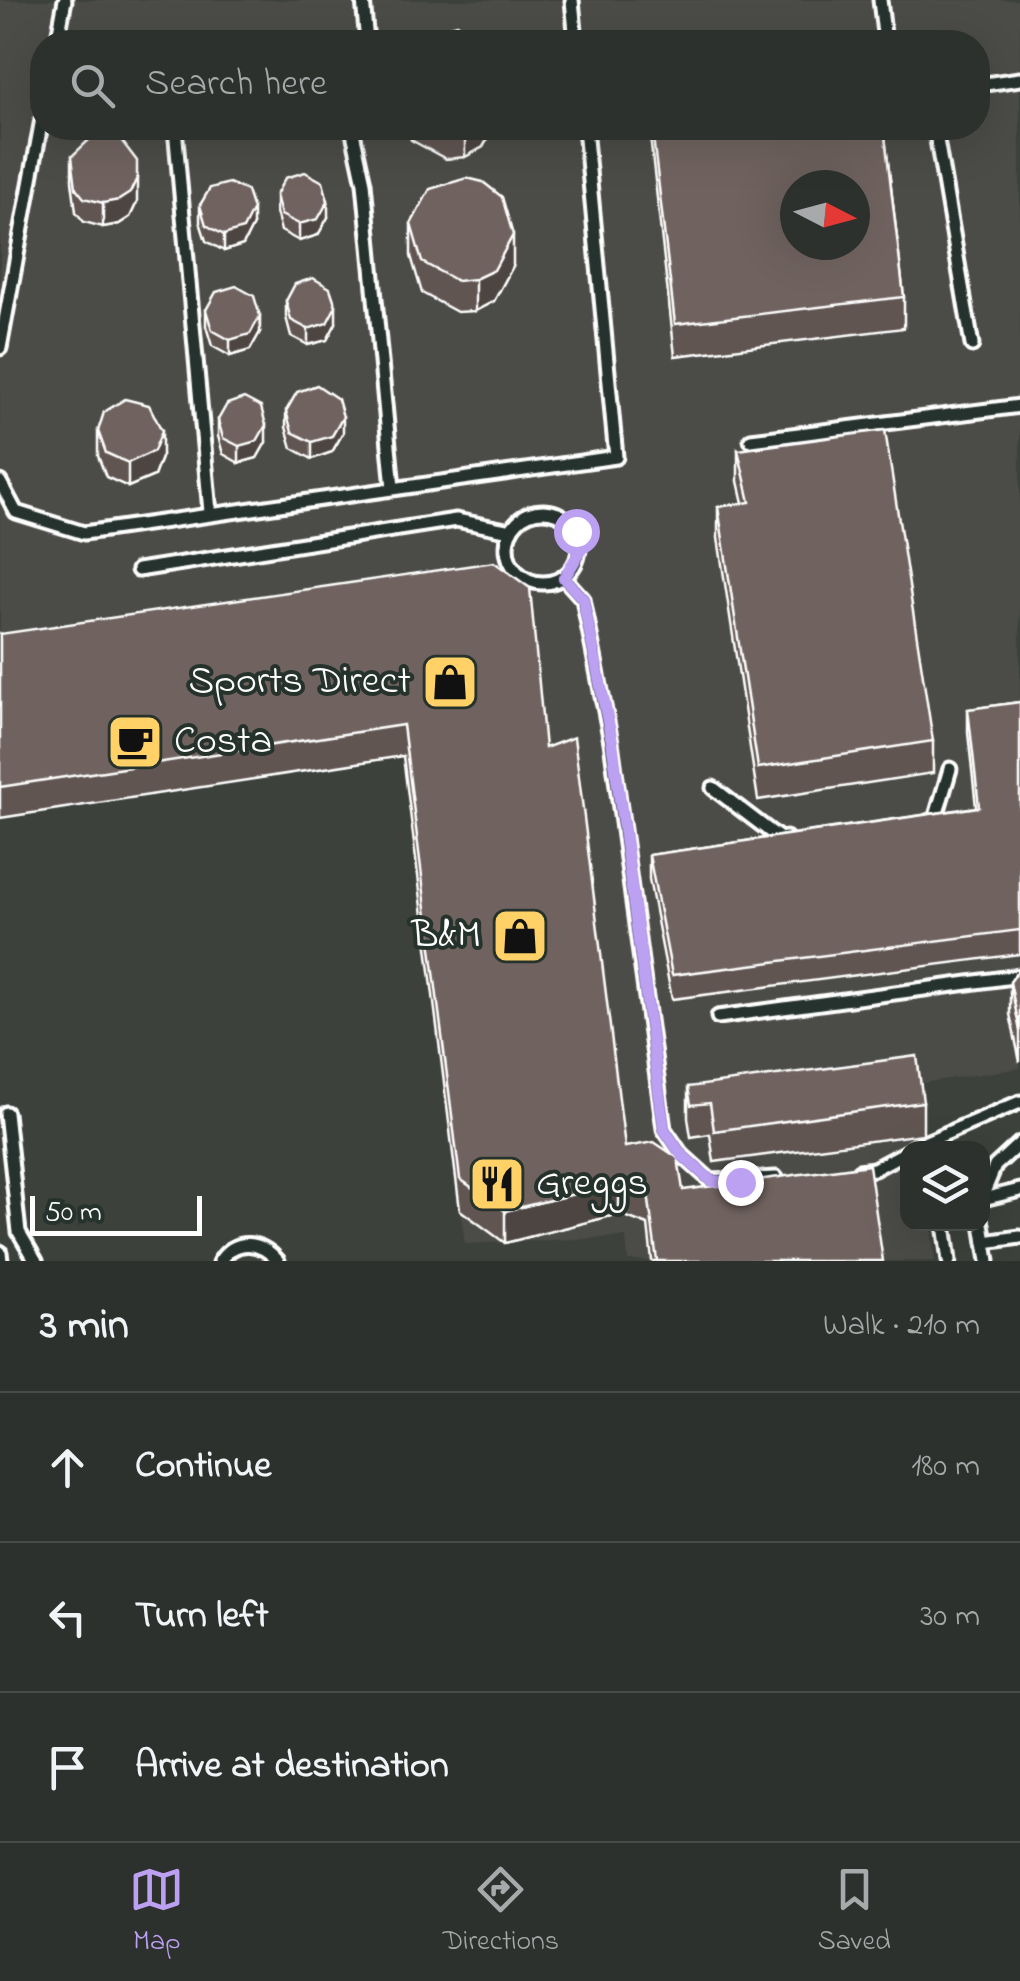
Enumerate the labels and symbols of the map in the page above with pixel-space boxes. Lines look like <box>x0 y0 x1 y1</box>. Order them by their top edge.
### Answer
north arrow <box>780 170 870 260</box>
route start <box>554 509 600 555</box>
shop icon: Sports Direct <box>420 652 480 712</box>
place label: Sports Direct <box>188 653 411 712</box>
cafe icon: Costa <box>105 712 165 772</box>
place label: Costa <box>174 713 272 772</box>
shop icon: B&M <box>490 906 550 966</box>
place label: B&M <box>411 907 481 966</box>
restaurant icon: Greggs <box>467 1154 527 1214</box>
place label: Greggs <box>536 1155 648 1214</box>
route end <box>718 1160 764 1206</box>
scale bar <box>30 1191 202 1236</box>

